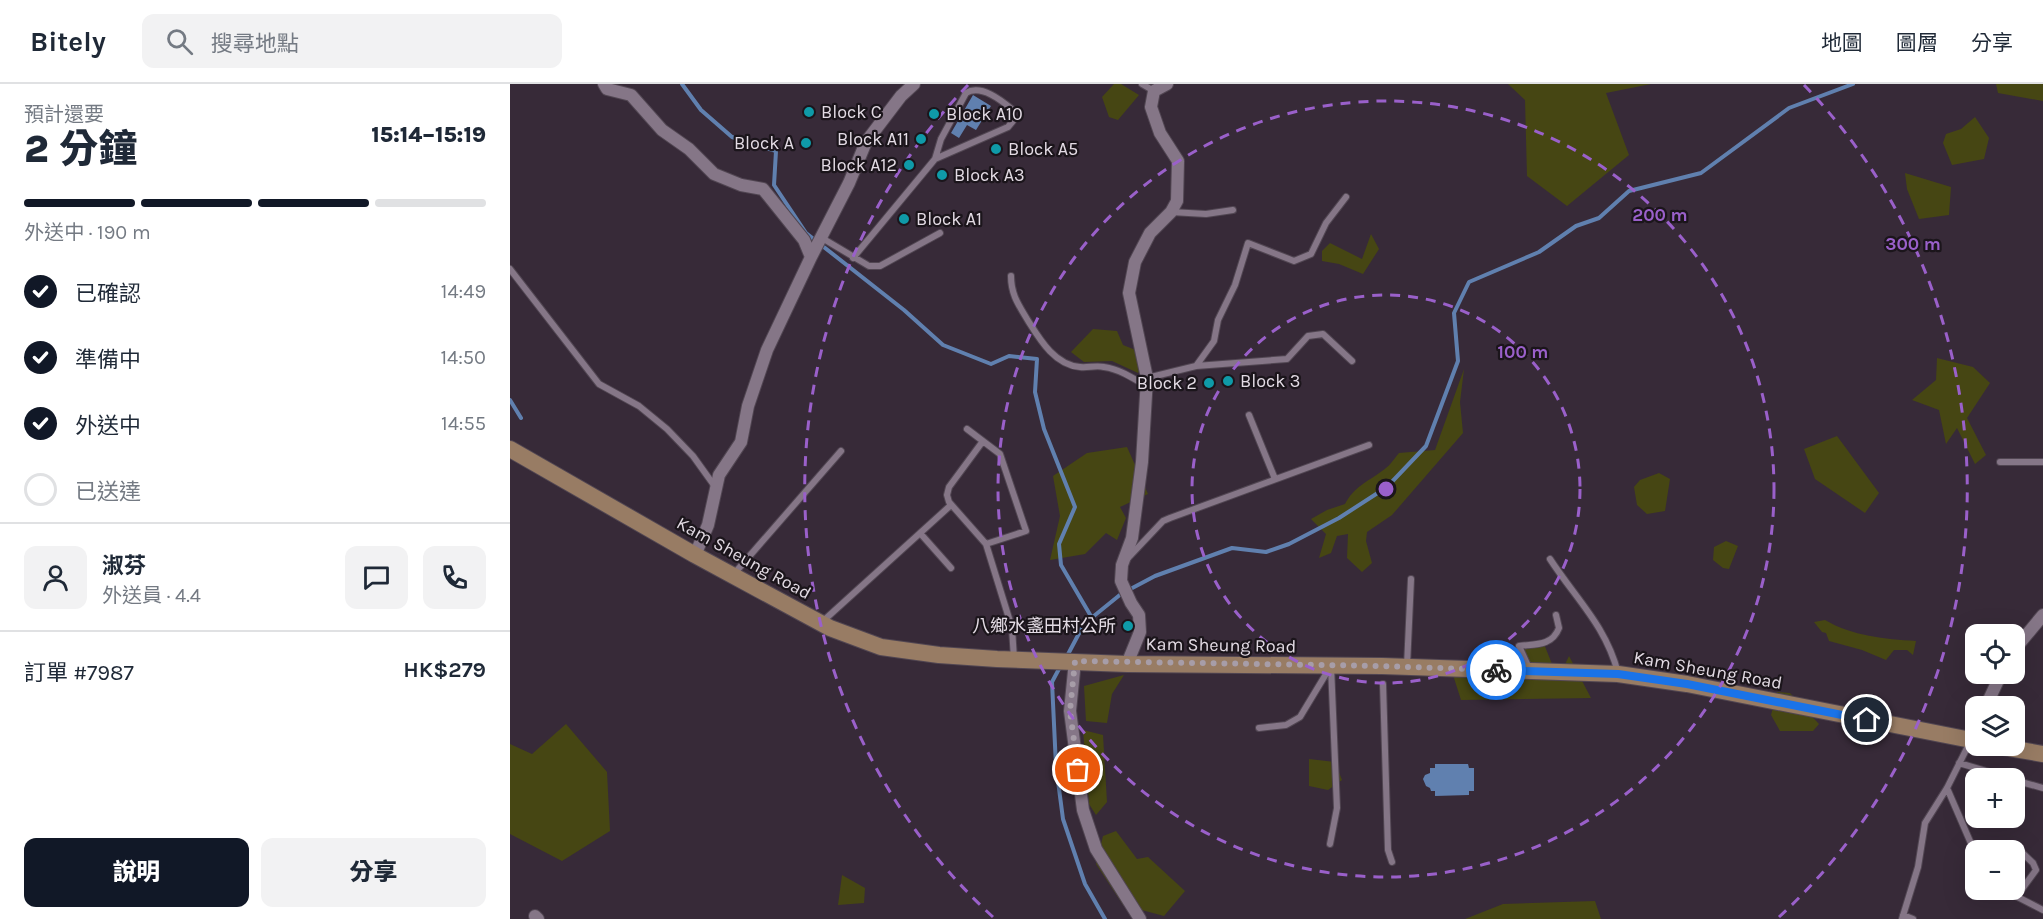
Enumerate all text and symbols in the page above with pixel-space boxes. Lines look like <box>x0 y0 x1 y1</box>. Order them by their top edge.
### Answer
search box <box>142 14 562 68</box>
text: Bitely <box>30 25 106 58</box>
icon: search <box>163 25 196 58</box>
text: 搜尋地點 <box>211 31 299 57</box>
text: 地圖 <box>1821 31 1863 55</box>
text: 圖層 <box>1896 31 1938 55</box>
text: 分享 <box>1971 31 2013 55</box>
place label: Block C <box>821 101 882 123</box>
text: 預計還要 <box>24 103 104 126</box>
place label: Block A10 <box>946 103 1023 125</box>
marker: Block C <box>802 105 816 119</box>
marker: Block A10 <box>927 107 941 121</box>
text: 15:14–15:19 <box>371 122 486 148</box>
text: 2 分鐘 <box>24 126 137 172</box>
place label: Block A11 <box>837 128 909 150</box>
place label: Block A <box>734 132 794 154</box>
marker: Block A11 <box>914 132 928 146</box>
marker: Block A <box>799 136 813 150</box>
place label: Block A5 <box>1008 138 1078 160</box>
marker: Block A5 <box>989 142 1003 156</box>
place label: Block A12 <box>821 154 897 176</box>
marker: Block A12 <box>902 158 916 172</box>
place label: Block A3 <box>954 164 1025 186</box>
marker: Block A3 <box>935 168 949 182</box>
text: 200 m <box>1632 204 1688 226</box>
place label: Block A1 <box>916 208 982 230</box>
marker: Block A1 <box>897 212 911 226</box>
text: 外送中 · 190 m <box>24 221 151 244</box>
text: 300 m <box>1885 233 1941 255</box>
icon: check <box>24 275 57 308</box>
text: 14:49 <box>441 280 486 303</box>
text: 已確認 <box>75 281 141 307</box>
icon: check <box>24 341 57 374</box>
text: 100 m <box>1498 341 1548 363</box>
text: 14:50 <box>440 346 486 369</box>
text: 準備中 <box>75 347 141 373</box>
place label: Block 3 <box>1240 370 1300 392</box>
place label: Block 2 <box>1137 372 1197 394</box>
marker: Block 3 <box>1221 374 1235 388</box>
marker: Block 2 <box>1202 376 1216 390</box>
icon: check <box>24 407 57 440</box>
text: 14:55 <box>441 412 486 435</box>
text: 外送中 <box>75 413 141 439</box>
text: 已送達 <box>75 479 141 505</box>
centre of rings <box>1376 479 1396 499</box>
street label: Kam Sheung Road <box>673 512 815 604</box>
button: person <box>24 546 87 609</box>
button: chat <box>345 546 408 609</box>
button: phone <box>423 546 486 609</box>
text: 淑芬 <box>102 553 146 579</box>
text: 外送員 · 4.4 <box>102 584 201 607</box>
place label: 八鄉水盞田村公所 <box>972 615 1116 637</box>
marker: 八鄉水盞田村公所 <box>1121 619 1135 633</box>
map controls <box>1965 624 2025 900</box>
button: locate <box>1965 624 2025 684</box>
street label: Kam Sheung Road <box>1146 633 1296 657</box>
courier <box>1466 640 1526 700</box>
street label: Kam Sheung Road <box>1632 646 1784 694</box>
icon: bike <box>1480 654 1513 687</box>
text: HK$279 <box>403 657 486 683</box>
text: 訂單 #7987 <box>24 660 134 686</box>
pin <box>1841 694 1892 745</box>
button: layers <box>1965 696 2025 756</box>
icon: home <box>1850 703 1883 736</box>
pin <box>1052 744 1103 795</box>
icon: bag <box>1061 753 1094 786</box>
button: + <box>1965 768 2025 828</box>
button: 說明 <box>24 838 249 907</box>
button: 分享 <box>261 838 486 907</box>
button: − <box>1965 840 2025 900</box>

